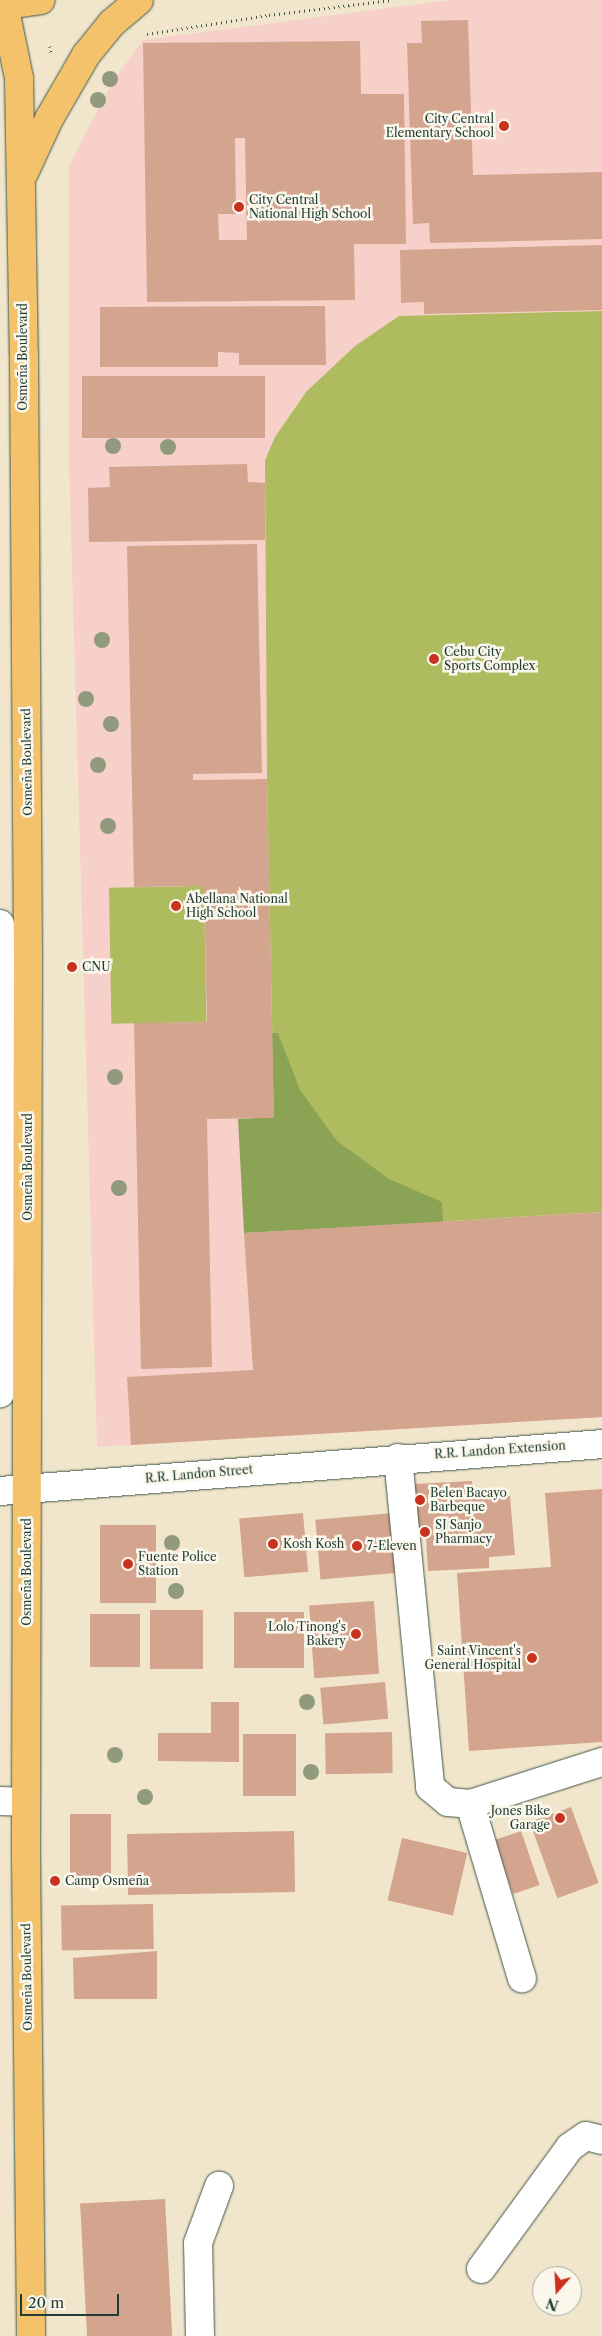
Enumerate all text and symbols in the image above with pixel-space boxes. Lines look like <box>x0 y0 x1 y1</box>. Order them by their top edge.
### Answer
place label: City Central Elementary School <box>385 112 494 140</box>
marker: City Central Elementary School <box>498 120 510 132</box>
place label: City Central National High School <box>249 193 371 221</box>
marker: City Central National High School <box>233 201 245 213</box>
street label: Osmeña Boulevard <box>16 303 30 411</box>
place label: Cebu City Sports Complex <box>444 645 536 673</box>
marker: Cebu City Sports Complex <box>428 653 440 665</box>
street label: Osmeña Boulevard <box>19 708 35 816</box>
place label: Abellana National High School <box>186 892 288 920</box>
marker: Abellana National High School <box>170 900 182 912</box>
place label: CNU <box>82 960 110 974</box>
marker: CNU <box>66 961 78 973</box>
street label: Osmeña Boulevard <box>21 1113 35 1221</box>
street label: R.R. Landon Extension <box>434 1438 566 1462</box>
street label: R.R. Landon Street <box>144 1462 254 1486</box>
place label: Belen Bacayo Barbeque <box>430 1486 507 1514</box>
marker: Belen Bacayo Barbeque <box>414 1494 426 1506</box>
street label: Osmeña Boulevard <box>20 1518 34 1626</box>
place label: SJ Sanjo Pharmacy <box>435 1518 492 1546</box>
marker: SJ Sanjo Pharmacy <box>419 1526 431 1538</box>
place label: Kosh Kosh <box>283 1537 344 1551</box>
marker: Kosh Kosh <box>267 1538 279 1550</box>
place label: 7-Eleven <box>367 1539 417 1553</box>
marker: 7-Eleven <box>351 1540 363 1552</box>
place label: Fuente Police Station <box>138 1550 217 1578</box>
marker: Fuente Police Station <box>122 1558 134 1570</box>
place label: Lolo Tinong's Bakery <box>268 1620 346 1648</box>
marker: Lolo Tinong's Bakery <box>350 1628 362 1640</box>
place label: Saint Vincent's General Hospital <box>425 1644 521 1672</box>
marker: Saint Vincent's General Hospital <box>525 1651 539 1665</box>
place label: Jones Bike Garage <box>491 1804 550 1832</box>
marker: Jones Bike Garage <box>554 1812 566 1824</box>
place label: Camp Osmeña <box>65 1874 149 1888</box>
marker: Camp Osmeña <box>49 1875 61 1887</box>
street label: Osmeña Boulevard <box>19 1923 35 2031</box>
north arrow <box>532 2266 582 2316</box>
scale bar <box>22 2284 121 2316</box>
text: 20 m <box>28 2293 64 2312</box>
text: N <box>544 2294 561 2315</box>

